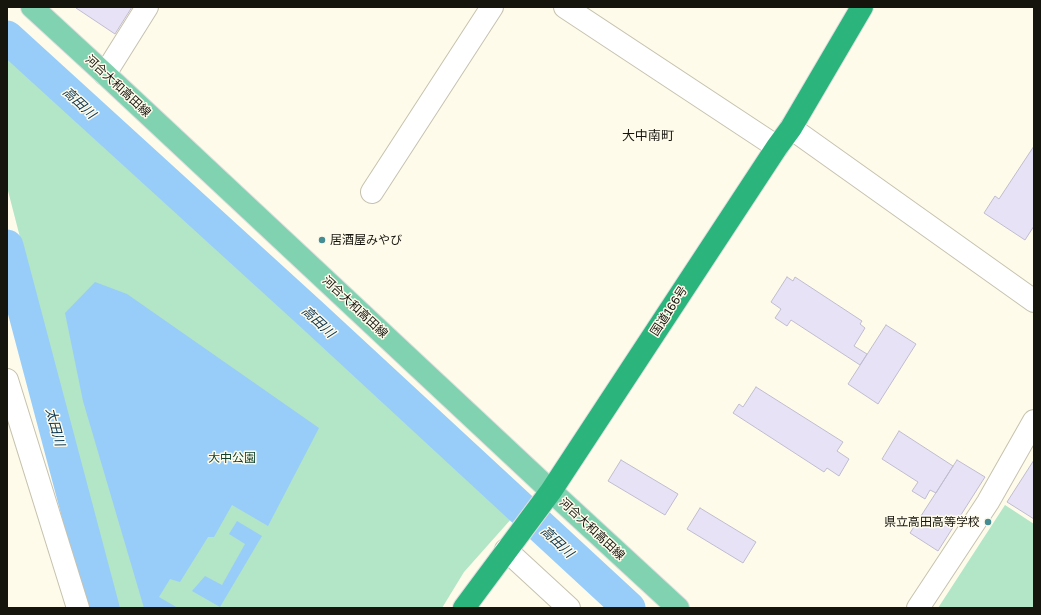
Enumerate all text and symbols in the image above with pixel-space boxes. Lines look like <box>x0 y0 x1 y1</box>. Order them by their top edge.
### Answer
street label: 河合大和高田線 <box>82 52 154 120</box>
water label: 高田川 <box>59 84 99 122</box>
district label: 大中南町 <box>622 128 674 144</box>
place label: 居酒屋みやび <box>330 233 402 247</box>
marker: 居酒屋みやび <box>317 235 327 245</box>
street label: 河合大和高田線 <box>319 273 391 341</box>
street label: 国道166号 <box>648 283 690 339</box>
water label: 高田川 <box>298 303 338 341</box>
water label: 太田川 <box>42 406 68 448</box>
park label: 大中公園 <box>208 451 256 465</box>
street label: 河合大和高田線 <box>556 495 628 563</box>
place label: 県立高田高等学校 <box>884 515 980 529</box>
marker: 県立高田高等学校 <box>983 517 993 527</box>
water label: 高田川 <box>537 523 577 561</box>

